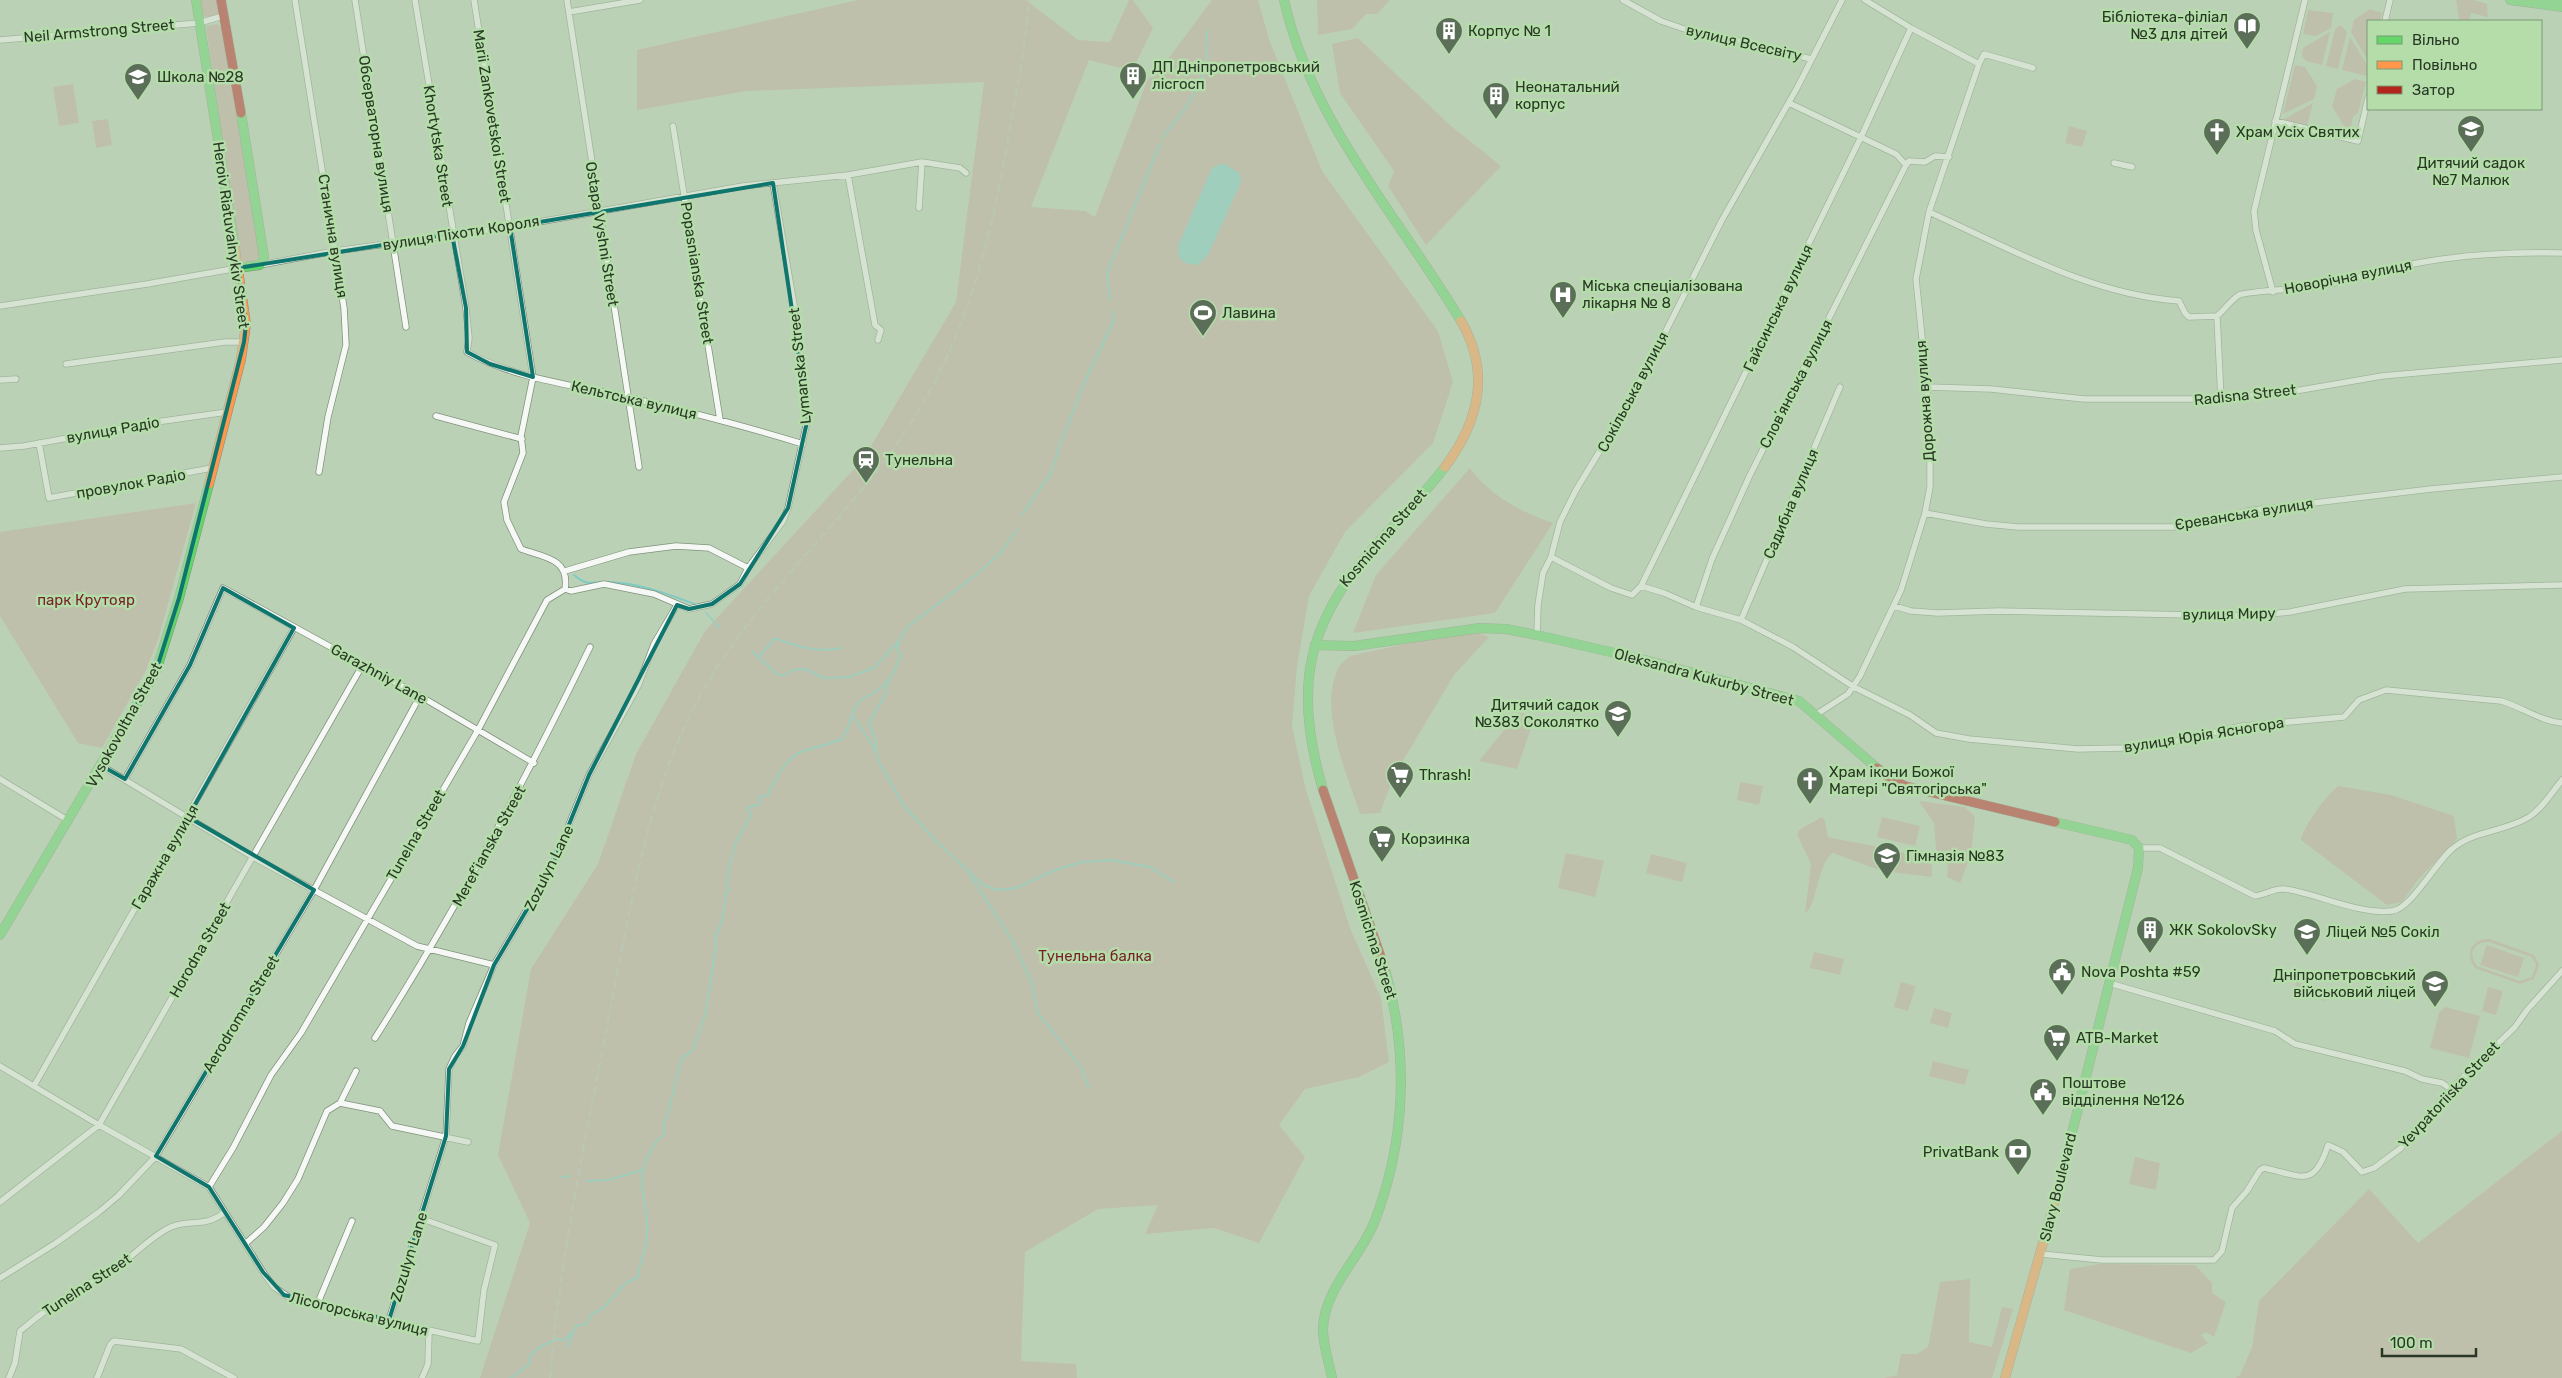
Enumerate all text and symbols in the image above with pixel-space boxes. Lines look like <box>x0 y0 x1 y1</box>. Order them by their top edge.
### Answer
place label: Бібліотека-філіал №3 для дітей <box>2102 8 2228 43</box>
library icon: Бібліотека-філіал №3 для дітей <box>2232 11 2262 50</box>
street label: Neil Armstrong Street <box>23 15 175 47</box>
building icon: Корпус № 1 <box>1434 16 1464 55</box>
legend <box>2367 20 2542 110</box>
street label: вулиця Всесвіту <box>1684 21 1804 65</box>
place label: Корпус № 1 <box>1468 22 1551 40</box>
street label: Marii Zankovetskoi Street <box>469 28 515 204</box>
text: Вільно <box>2412 31 2460 49</box>
street label: Обсерваторна вулиця <box>355 54 397 214</box>
text: Повільно <box>2412 56 2477 74</box>
place label: ДП Дніпропетровський лісгосп <box>1152 58 1320 93</box>
building icon: ДП Дніпропетровський лісгосп <box>1118 61 1148 100</box>
school or university icon: Школа №28 <box>123 62 153 101</box>
place label: Школа №28 <box>157 68 244 86</box>
place label: Неонатальний корпус <box>1515 78 1620 113</box>
building icon: Неонатальний корпус <box>1481 81 1511 120</box>
text: Затор <box>2412 81 2455 99</box>
street label: Khortytska Street <box>419 84 457 208</box>
school or university icon: Дитячий садок №7 Малюк <box>2456 114 2486 153</box>
church icon: Храм Усіх Святих <box>2202 117 2232 156</box>
place label: Храм Усіх Святих <box>2236 123 2360 141</box>
street label: Heroiv Riatuvalnykiv Street <box>209 140 253 330</box>
place label: Дитячий садок №7 Малюк <box>2417 154 2525 189</box>
street label: Ostapa Vyshni Street <box>582 160 622 308</box>
street label: Станична вулиця <box>314 173 352 299</box>
street label: Popasnianska Street <box>677 201 717 345</box>
street label: вулиця Піхоти Короля <box>381 212 541 254</box>
street label: Гайсинська вулиця <box>1739 242 1817 374</box>
street label: Новорічна вулиця <box>2283 256 2413 298</box>
place label: Міська спеціалізована лікарня № 8 <box>1582 277 1743 312</box>
hospital icon: Міська спеціалізована лікарня № 8 <box>1548 280 1578 319</box>
sports icon: Лавина <box>1188 298 1218 337</box>
place label: Лавина <box>1222 304 1276 322</box>
street label: Lymanska Street <box>785 307 815 425</box>
street label: Словʼянська вулиця <box>1756 317 1836 451</box>
street label: Сокільська вулиця <box>1594 329 1672 455</box>
street label: Дорожна вулиця <box>1912 340 1938 462</box>
street label: Кельтська вулиця <box>569 377 699 423</box>
street label: Radisna Street <box>2193 381 2297 409</box>
street label: вулиця Радіо <box>65 413 161 447</box>
station icon: Тунельна <box>851 445 881 484</box>
street label: Садибна вулиця <box>1760 446 1822 562</box>
place label: Тунельна <box>885 451 953 469</box>
street label: провулок Радіо <box>75 466 187 502</box>
street label: Kosmichna Street <box>1336 485 1430 591</box>
street label: Єреванська вулиця <box>2173 494 2315 534</box>
park label: парк Крутояр <box>37 591 135 609</box>
street label: вулиця Миру <box>2182 604 2276 624</box>
street label: Garazhniy Lane <box>328 640 430 708</box>
street label: Oleksandra Kukurby Street <box>1612 644 1796 710</box>
street label: Vysokovoltna Street <box>82 659 166 791</box>
place label: Дитячий садок №383 Соколятко <box>1475 696 1599 731</box>
school or university icon: Дитячий садок №383 Соколятко <box>1603 699 1633 738</box>
street label: вулиця Юрія Ясногора <box>2123 713 2285 757</box>
supermarket icon: Thrash! <box>1385 760 1415 799</box>
place label: Храм ікони Божої Матері "Святогірська" <box>1829 763 1987 798</box>
place label: Thrash! <box>1419 766 1471 784</box>
church icon: Храм ікони Божої Матері "Святогірська" <box>1795 766 1825 805</box>
street label: Meref’ianska Street <box>448 783 530 909</box>
street label: Tunelna Street <box>383 786 449 884</box>
street label: Гаражна вулиця <box>128 801 202 913</box>
street label: Zozulyn Lane <box>521 822 577 914</box>
supermarket icon: Корзинка <box>1367 824 1397 863</box>
place label: Корзинка <box>1401 830 1470 848</box>
school or university icon: Гімназія №83 <box>1872 841 1902 880</box>
place label: Гімназія №83 <box>1906 847 2004 865</box>
street label: Kosmichna Street <box>1345 878 1401 1002</box>
street label: Horodna Street <box>165 899 235 1001</box>
building icon: ЖК SokolovSky <box>2135 915 2165 954</box>
school or university icon: Ліцей №5 Сокіл <box>2292 917 2322 956</box>
place label: ЖК SokolovSky <box>2169 921 2277 939</box>
place label: Ліцей №5 Сокіл <box>2326 923 2440 941</box>
park label: Тунельна балка <box>1038 947 1152 965</box>
street label: Aerodromna Street <box>199 952 283 1076</box>
public building icon: Nova Poshta #59 <box>2047 957 2077 996</box>
place label: Nova Poshta #59 <box>2081 963 2201 981</box>
place label: Дніпропетровський військовий ліцей <box>2273 966 2416 1001</box>
school or university icon: Дніпропетровський військовий ліцей <box>2420 969 2450 1008</box>
supermarket icon: ATB-Market <box>2042 1023 2072 1062</box>
place label: ATB-Market <box>2076 1029 2158 1047</box>
street label: Yevpatoriiska Street <box>2395 1038 2503 1152</box>
place label: Поштове відділення №126 <box>2062 1074 2185 1109</box>
public building icon: Поштове відділення №126 <box>2028 1077 2058 1116</box>
street label: Slavy Boulevard <box>2036 1131 2080 1243</box>
bank icon: PrivatBank <box>2003 1137 2033 1176</box>
place label: PrivatBank <box>1923 1143 1999 1161</box>
street label: Zozulyn Lane <box>387 1210 431 1304</box>
street label: Tunelna Street <box>39 1250 135 1320</box>
street label: Лісогорська вулиця <box>288 1288 430 1340</box>
scale bar <box>2382 1326 2476 1358</box>
text: 100 m <box>2390 1334 2432 1352</box>

